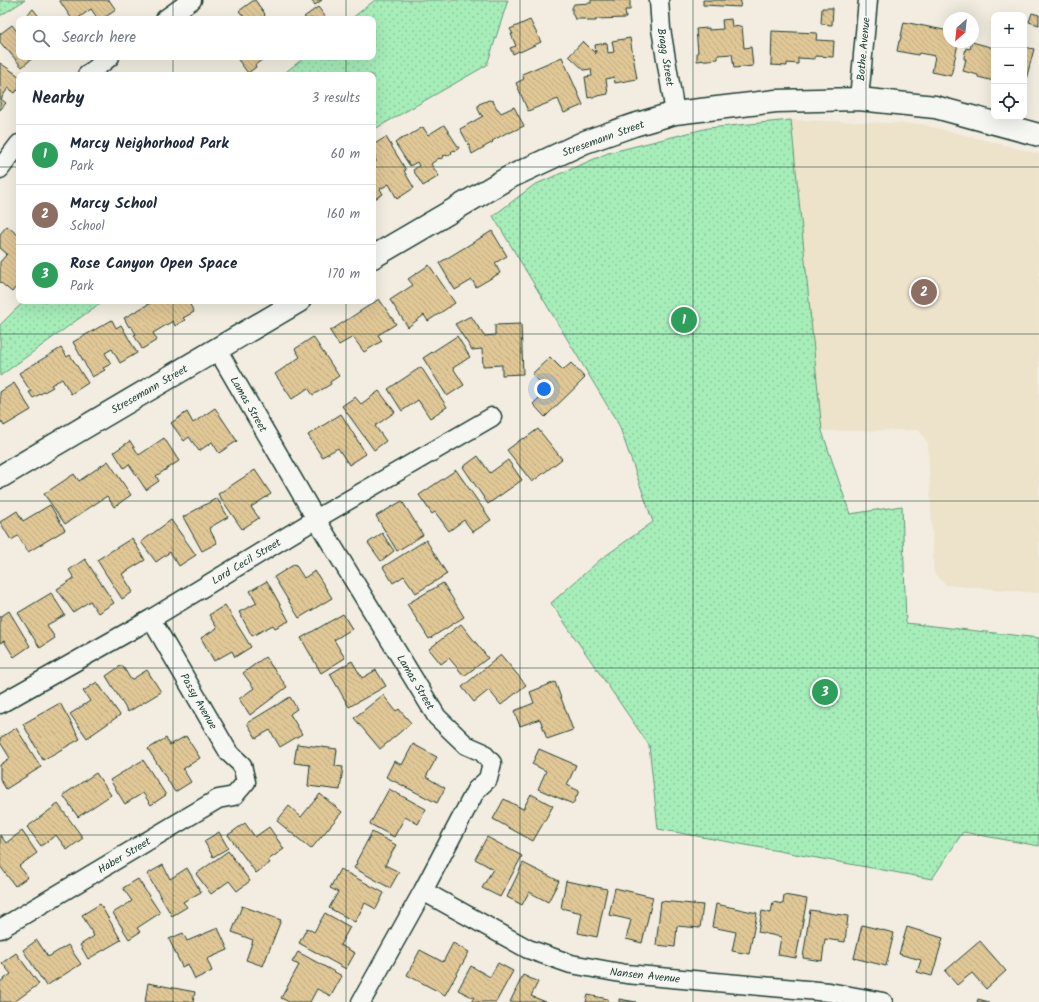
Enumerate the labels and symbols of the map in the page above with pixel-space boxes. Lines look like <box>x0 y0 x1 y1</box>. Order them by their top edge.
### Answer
north arrow <box>943 12 979 48</box>
street label: Bothe Avenue <box>852 16 876 82</box>
street label: Bragg Street <box>652 27 679 88</box>
street label: Stresemann Street <box>560 115 648 162</box>
pin: 2 <box>911 277 937 307</box>
pin: 1 <box>671 305 697 335</box>
street label: Stresemann Street <box>108 360 192 419</box>
street label: Lamas Street <box>225 373 272 437</box>
your location <box>534 379 554 399</box>
street label: Lord Cecil Street <box>208 534 285 590</box>
street label: Lamas Street <box>391 651 439 714</box>
street label: Passy Avenue <box>175 670 222 733</box>
pin: 3 <box>812 677 838 707</box>
street label: Haber Street <box>95 833 155 879</box>
street label: Nansen Avenue <box>609 963 681 989</box>

